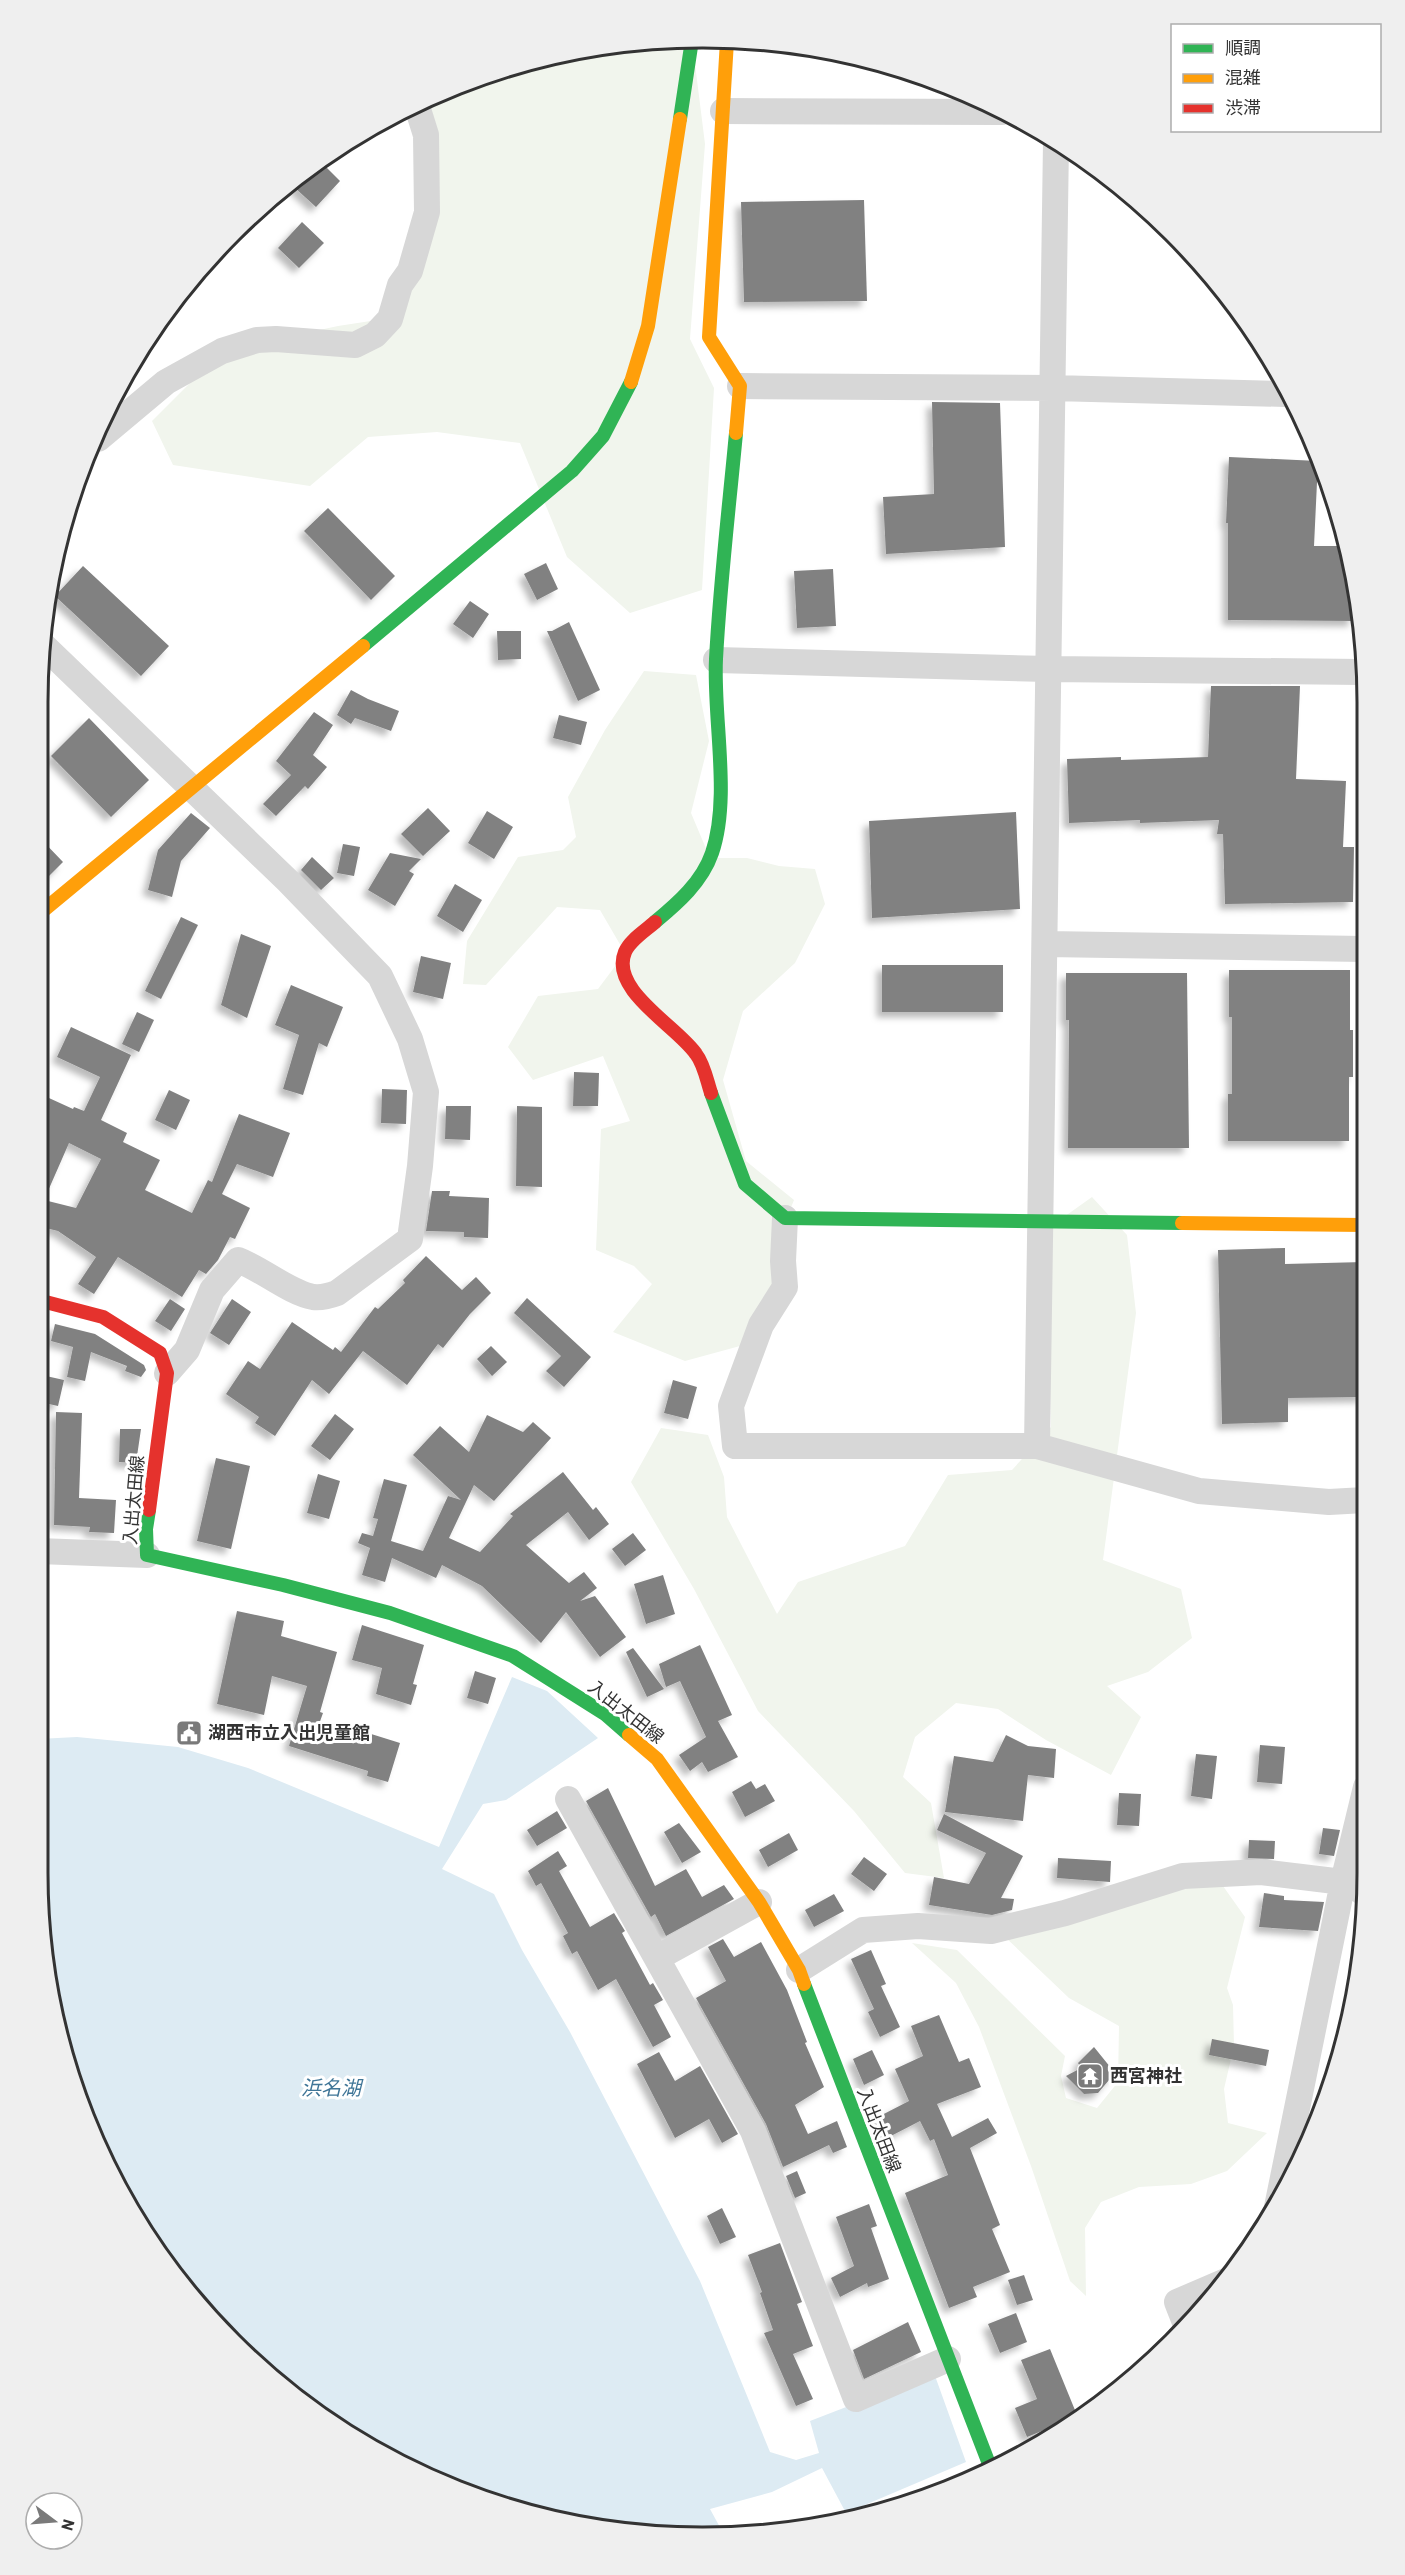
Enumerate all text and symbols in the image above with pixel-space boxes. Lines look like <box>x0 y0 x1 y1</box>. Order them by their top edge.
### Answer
legend <box>1171 24 1381 132</box>
text: 順調 <box>1225 36 1261 58</box>
text: 混雑 <box>1225 66 1261 88</box>
text: 渋滞 <box>1225 96 1261 118</box>
street label: 入出太田線 <box>118 1454 148 1546</box>
street label: 入出太田線 <box>584 1675 669 1748</box>
public building icon: 湖西市立入出児童館 <box>174 1718 204 1748</box>
place label: 湖西市立入出児童館 <box>208 1721 370 1743</box>
temple icon: 西宮神社 <box>1075 2061 1105 2091</box>
place label: 西宮神社 <box>1110 2064 1182 2086</box>
water label: 浜名湖 <box>301 2075 364 2099</box>
street label: 入出太田線 <box>854 2084 906 2176</box>
north arrow <box>24 2491 84 2551</box>
text: N <box>58 2518 79 2533</box>

